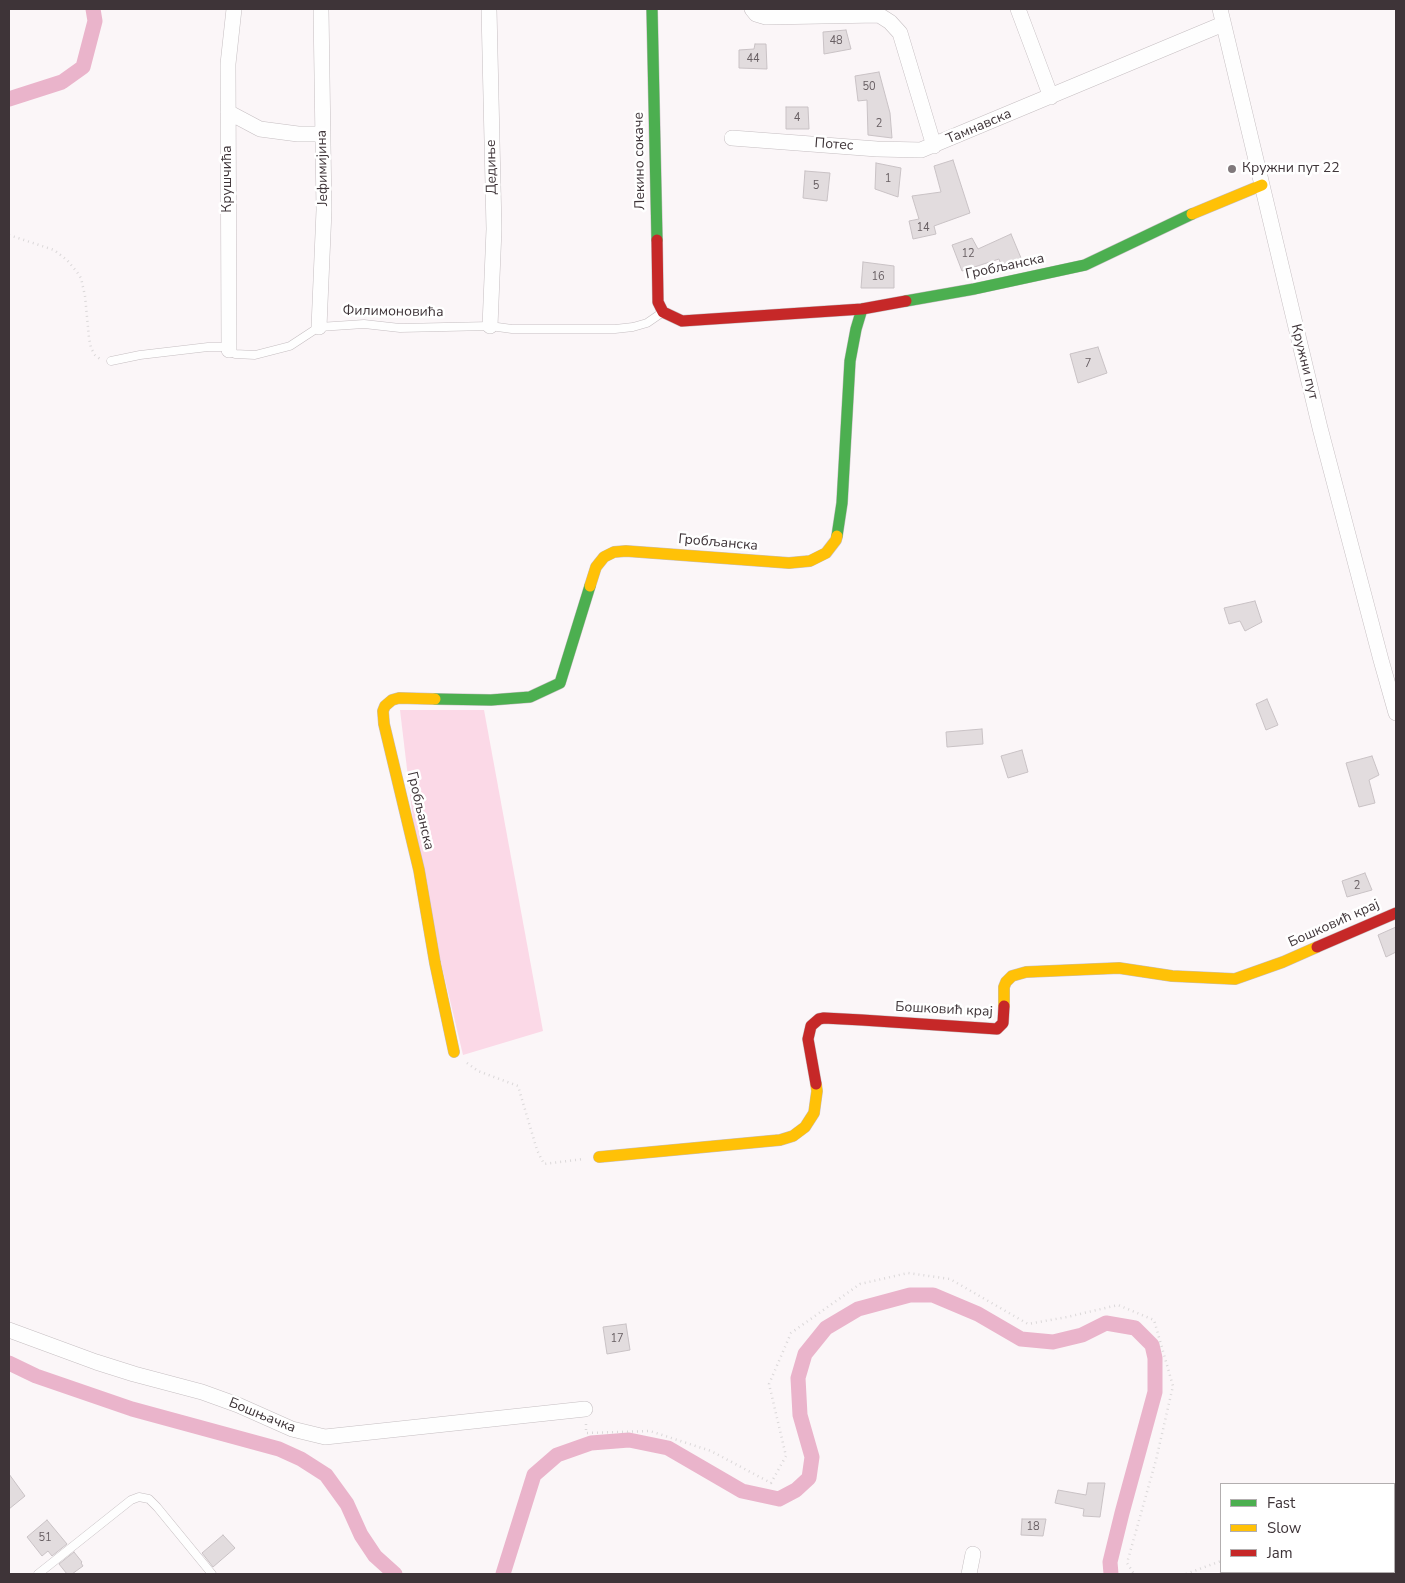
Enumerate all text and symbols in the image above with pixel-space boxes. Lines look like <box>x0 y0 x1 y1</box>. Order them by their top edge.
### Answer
house number: 48 <box>829 34 843 48</box>
house number: 44 <box>746 52 760 66</box>
house number: 50 <box>862 80 876 94</box>
street label: Тамнавска <box>944 106 1014 148</box>
house number: 4 <box>794 111 800 125</box>
street label: Лекино сокаче <box>631 112 649 210</box>
house number: 2 <box>876 117 882 131</box>
street label: Јефимијина <box>314 130 332 206</box>
street label: Потес <box>814 135 854 155</box>
street label: Дедиње <box>483 139 501 195</box>
street label: Крушчића <box>220 145 236 213</box>
place label: Кружни пут 22 <box>1242 161 1340 177</box>
marker: Кружни пут 22 <box>1226 163 1238 175</box>
house number: 1 <box>885 172 891 186</box>
house number: 5 <box>813 179 819 193</box>
house number: 14 <box>916 221 930 235</box>
house number: 12 <box>961 247 975 261</box>
street label: Гробљанска <box>964 250 1046 284</box>
house number: 16 <box>871 270 885 284</box>
street label: Филимоновића <box>342 303 444 321</box>
street label: Кружни пут <box>1287 322 1321 402</box>
house number: 7 <box>1085 357 1091 371</box>
street label: Гробљанска <box>677 531 759 555</box>
street label: Гробљанска <box>403 770 437 852</box>
house number: 2 <box>1354 879 1360 893</box>
street label: Бошковић крај <box>1286 896 1382 952</box>
street label: Бошковић крај <box>895 999 993 1021</box>
house number: 17 <box>610 1332 624 1346</box>
street label: Бошњачка <box>226 1395 298 1437</box>
legend <box>1220 1483 1395 1573</box>
text: Fast <box>1267 1493 1295 1513</box>
text: Slow <box>1267 1518 1301 1538</box>
house number: 18 <box>1026 1520 1040 1534</box>
house number: 51 <box>38 1531 52 1545</box>
text: Jam <box>1267 1543 1293 1563</box>

